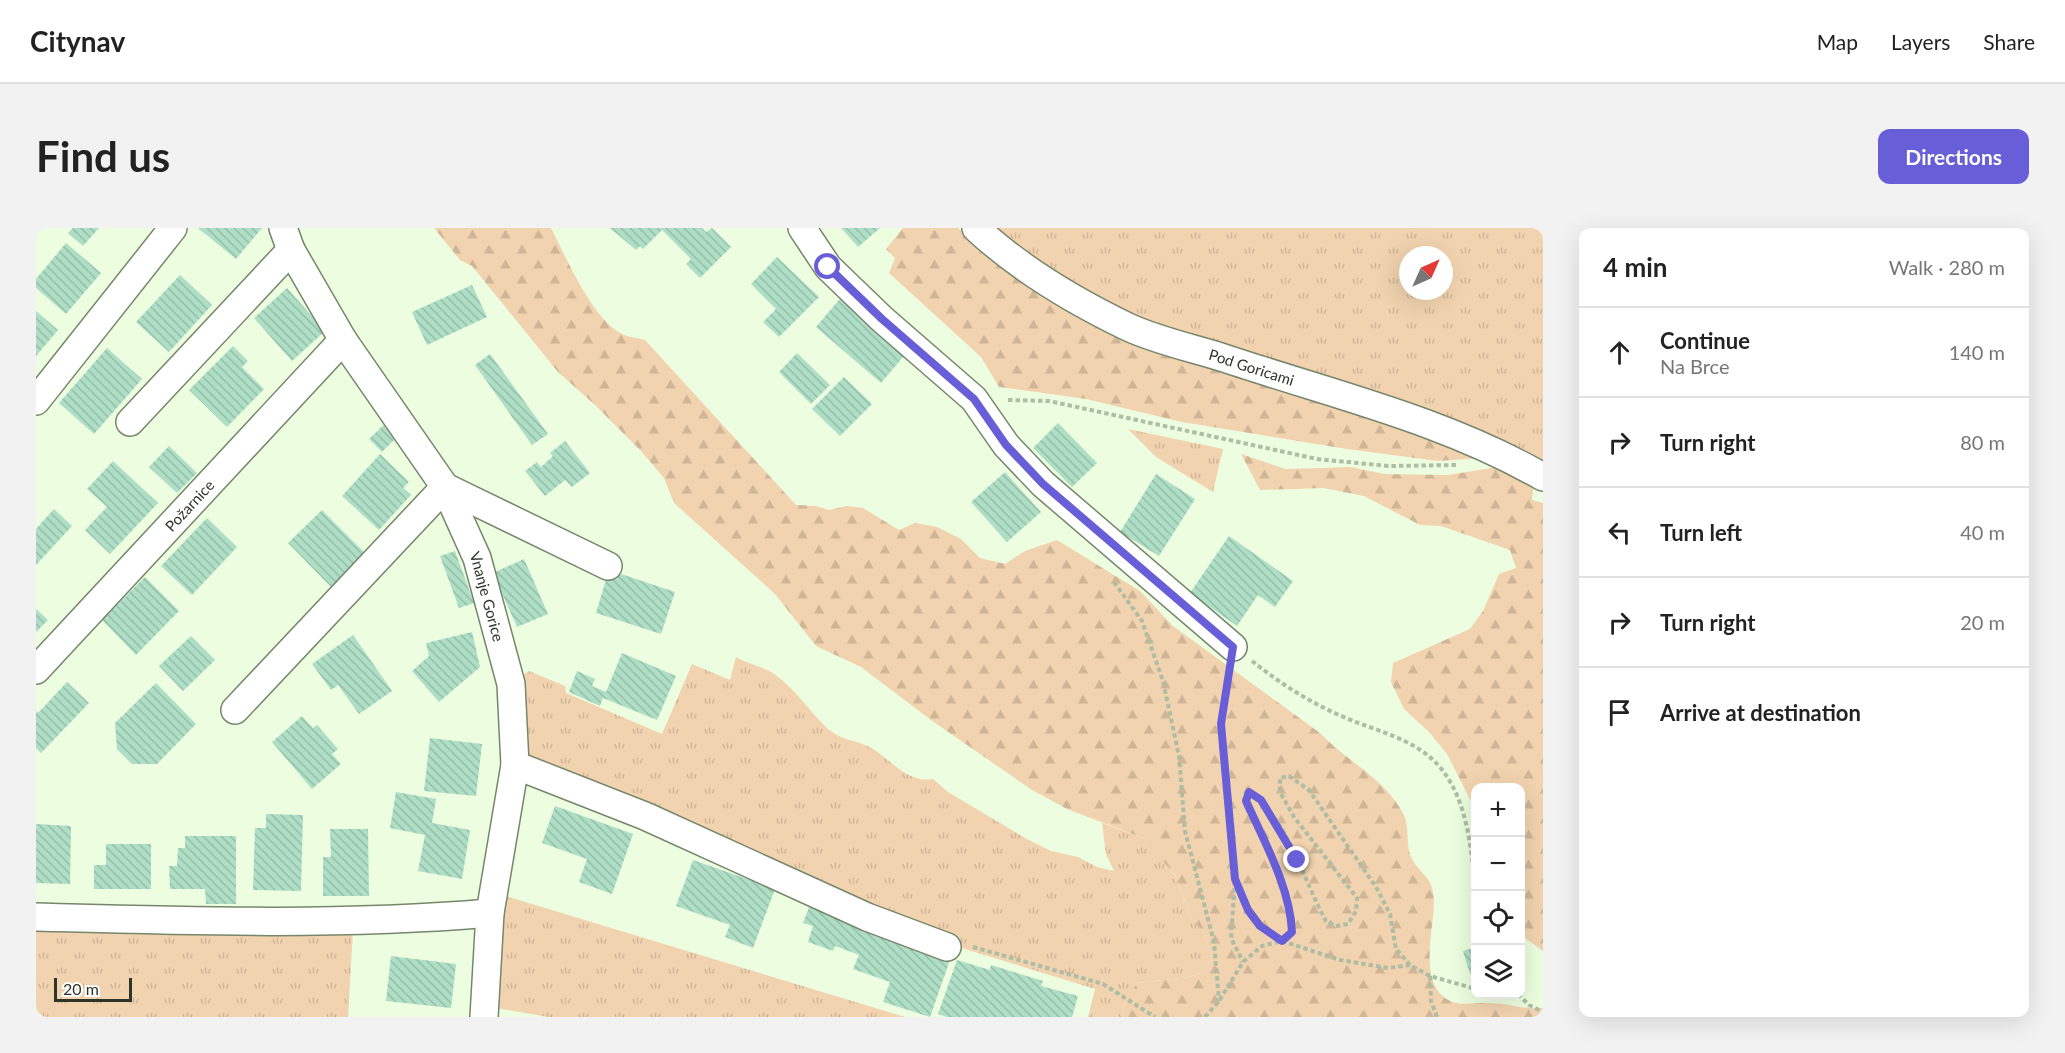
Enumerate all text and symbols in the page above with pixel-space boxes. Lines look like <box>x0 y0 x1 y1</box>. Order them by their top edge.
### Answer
text: Citynav <box>30 24 125 58</box>
text: Map <box>1817 29 1858 54</box>
text: Layers <box>1891 29 1950 54</box>
text: Share <box>1983 29 2035 54</box>
button: Directions <box>1878 129 2029 184</box>
text: Find us <box>36 131 170 181</box>
north arrow <box>1399 246 1453 300</box>
text: 4 min <box>1603 251 1667 283</box>
route start <box>814 253 840 279</box>
text: Walk · 280 m <box>1889 255 2005 279</box>
text: Continue <box>1660 327 1750 354</box>
icon: ahead <box>1603 336 1636 369</box>
text: 140 m <box>1949 340 2005 364</box>
street label: Pod Goricami <box>1207 345 1296 389</box>
text: Na Brce <box>1660 354 1730 378</box>
icon: right <box>1603 426 1636 459</box>
text: Turn right <box>1660 429 1755 456</box>
text: 80 m <box>1960 430 2005 454</box>
street label: Požarnice <box>161 476 218 535</box>
icon: left <box>1603 516 1636 549</box>
text: Turn left <box>1660 519 1742 546</box>
text: 40 m <box>1960 520 2005 544</box>
street label: Vnanje Gorice <box>466 549 508 643</box>
icon: right <box>1603 606 1636 639</box>
text: Turn right <box>1660 609 1755 636</box>
text: 20 m <box>1960 610 2005 634</box>
icon: arrive <box>1603 696 1636 729</box>
text: Arrive at destination <box>1660 699 1861 726</box>
map controls <box>1471 783 1525 999</box>
button: + <box>1471 783 1525 837</box>
button: − <box>1471 837 1525 891</box>
route end <box>1283 846 1309 872</box>
button: locate <box>1471 891 1525 945</box>
button: layers <box>1471 945 1525 999</box>
scale bar <box>54 975 132 1002</box>
text: 20 m <box>63 979 99 998</box>

